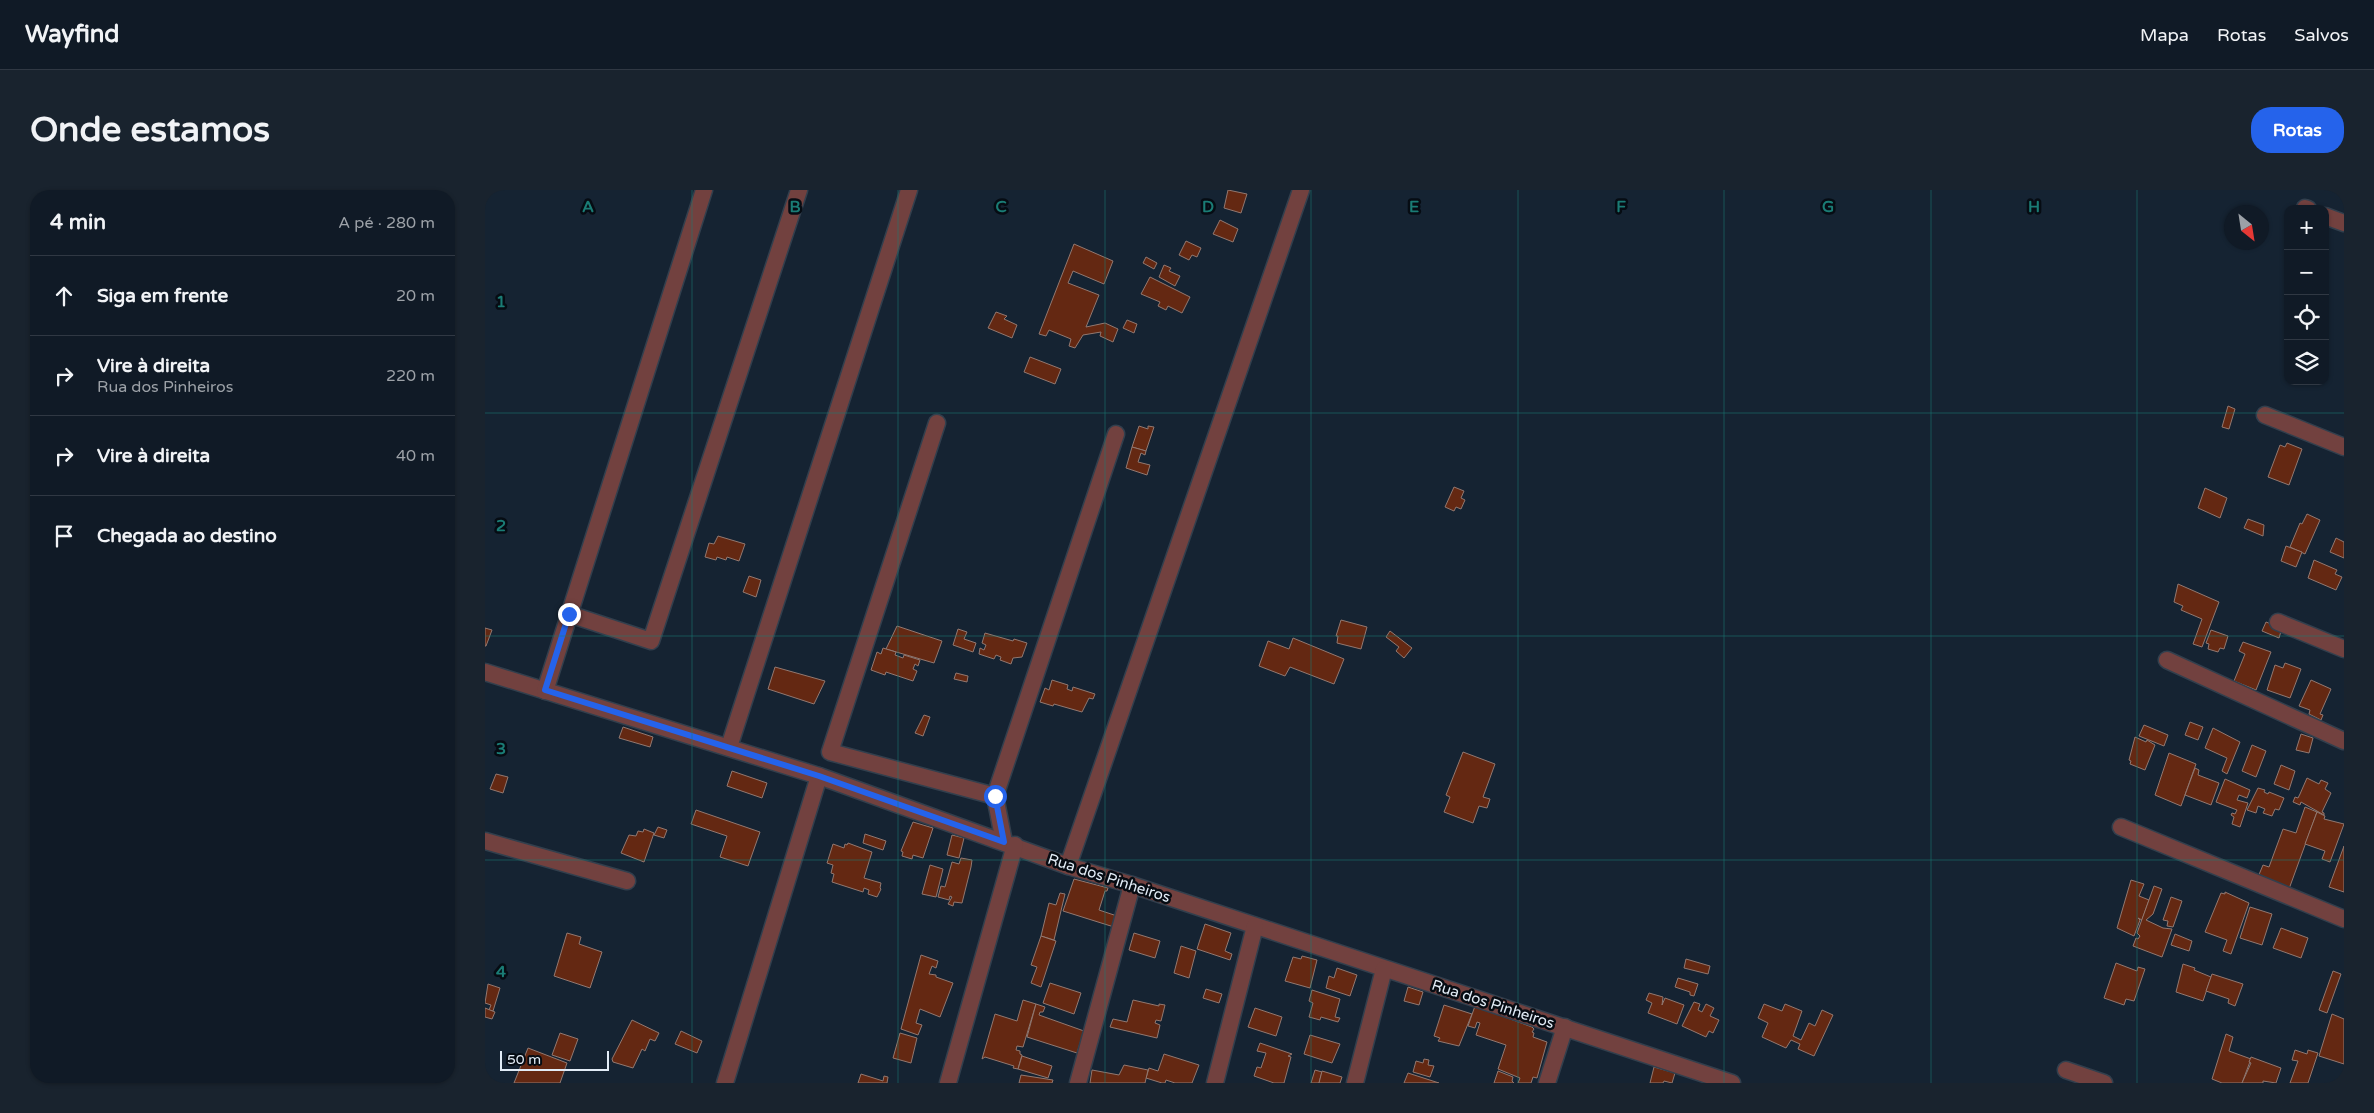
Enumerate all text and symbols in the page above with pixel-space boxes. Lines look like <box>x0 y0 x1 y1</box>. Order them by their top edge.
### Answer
text: Wayfind <box>25 20 120 49</box>
text: Mapa <box>2140 24 2189 46</box>
text: Rotas <box>2217 24 2266 46</box>
text: Salvos <box>2294 24 2349 46</box>
button: Rotas <box>2251 107 2344 153</box>
text: Onde estamos <box>30 109 270 151</box>
text: A <box>582 197 594 217</box>
text: B <box>789 197 801 217</box>
text: C <box>995 197 1007 217</box>
text: D <box>1202 197 1214 217</box>
text: E <box>1409 197 1419 217</box>
text: F <box>1616 197 1626 217</box>
text: G <box>1822 197 1834 217</box>
text: H <box>2028 197 2040 217</box>
north arrow <box>2224 205 2269 250</box>
map controls <box>2284 205 2329 385</box>
button: + <box>2284 205 2329 250</box>
text: 4 min <box>50 210 106 235</box>
text: A pé · 280 m <box>338 213 435 233</box>
button: − <box>2284 250 2329 295</box>
icon: ahead <box>50 282 78 310</box>
text: Siga em frente <box>97 285 228 307</box>
text: 20 m <box>396 286 435 306</box>
text: 1 <box>496 292 506 312</box>
button: locate <box>2284 295 2329 340</box>
button: layers <box>2284 340 2329 385</box>
text: Vire à direita <box>97 355 210 377</box>
icon: right <box>50 362 78 390</box>
text: 220 m <box>386 366 435 386</box>
text: Rua dos Pinheiros <box>97 377 233 397</box>
icon: right <box>50 442 78 470</box>
text: Vire à direita <box>97 445 210 467</box>
text: 40 m <box>396 446 435 466</box>
text: 2 <box>496 516 506 536</box>
icon: arrive <box>50 522 78 550</box>
text: Chegada ao destino <box>97 525 277 547</box>
route end <box>558 603 581 626</box>
text: 3 <box>496 739 506 759</box>
route start <box>984 785 1007 808</box>
street label: Rua dos Pinheiros <box>1045 850 1173 906</box>
text: 4 <box>496 962 506 982</box>
street label: Rua dos Pinheiros <box>1429 976 1557 1032</box>
scale bar <box>500 1048 609 1071</box>
text: 50 m <box>507 1051 541 1068</box>

